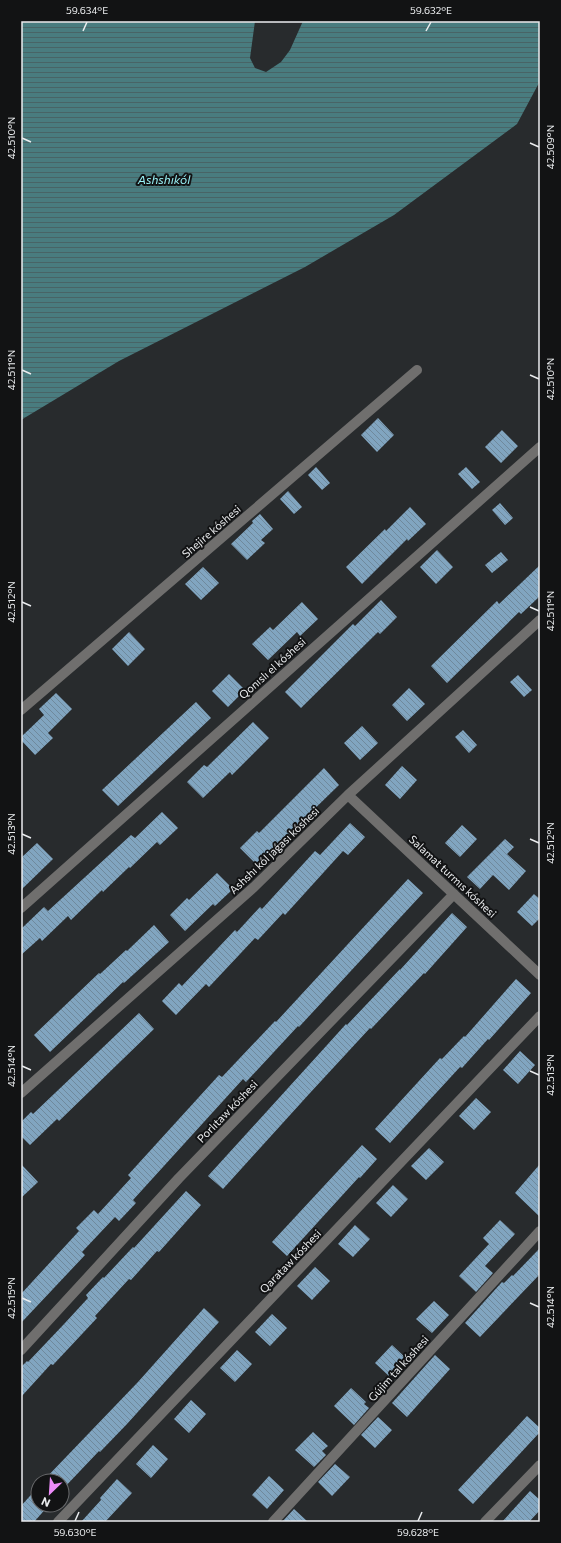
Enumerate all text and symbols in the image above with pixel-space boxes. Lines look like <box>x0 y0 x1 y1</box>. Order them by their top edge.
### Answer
text: 59.634°E <box>66 4 108 16</box>
text: 59.632°E <box>410 4 452 16</box>
text: 42.510°N <box>5 117 17 159</box>
text: 42.509°N <box>544 125 556 169</box>
water label: Ashshıkól <box>137 172 191 186</box>
text: 42.511°N <box>5 350 17 390</box>
text: 42.510°N <box>544 358 556 400</box>
street label: Shejire kóshesi <box>179 502 243 560</box>
text: 42.512°N <box>5 581 17 623</box>
text: 42.511°N <box>544 591 556 631</box>
street label: Qonıslı el kóshesi <box>236 635 308 701</box>
street label: Ashshı kól jaǵası kóshesi <box>226 804 322 896</box>
text: 42.513°N <box>5 813 17 855</box>
text: 42.512°N <box>544 822 556 864</box>
street label: Salamat turmıs kóshesi <box>407 832 499 920</box>
text: 42.514°N <box>5 1045 17 1087</box>
text: 42.513°N <box>544 1054 556 1096</box>
street label: Porlıtaw kóshesi <box>194 1077 260 1145</box>
street label: Qarataw kóshesi <box>257 1227 324 1295</box>
text: 42.515°N <box>5 1277 17 1319</box>
text: 42.514°N <box>544 1286 556 1328</box>
street label: Gújim tal kóshesi <box>365 1332 431 1403</box>
north arrow <box>30 1473 70 1513</box>
text: N <box>39 1495 52 1510</box>
text: 59.630°E <box>54 1526 96 1538</box>
text: 59.628°E <box>397 1526 439 1538</box>

